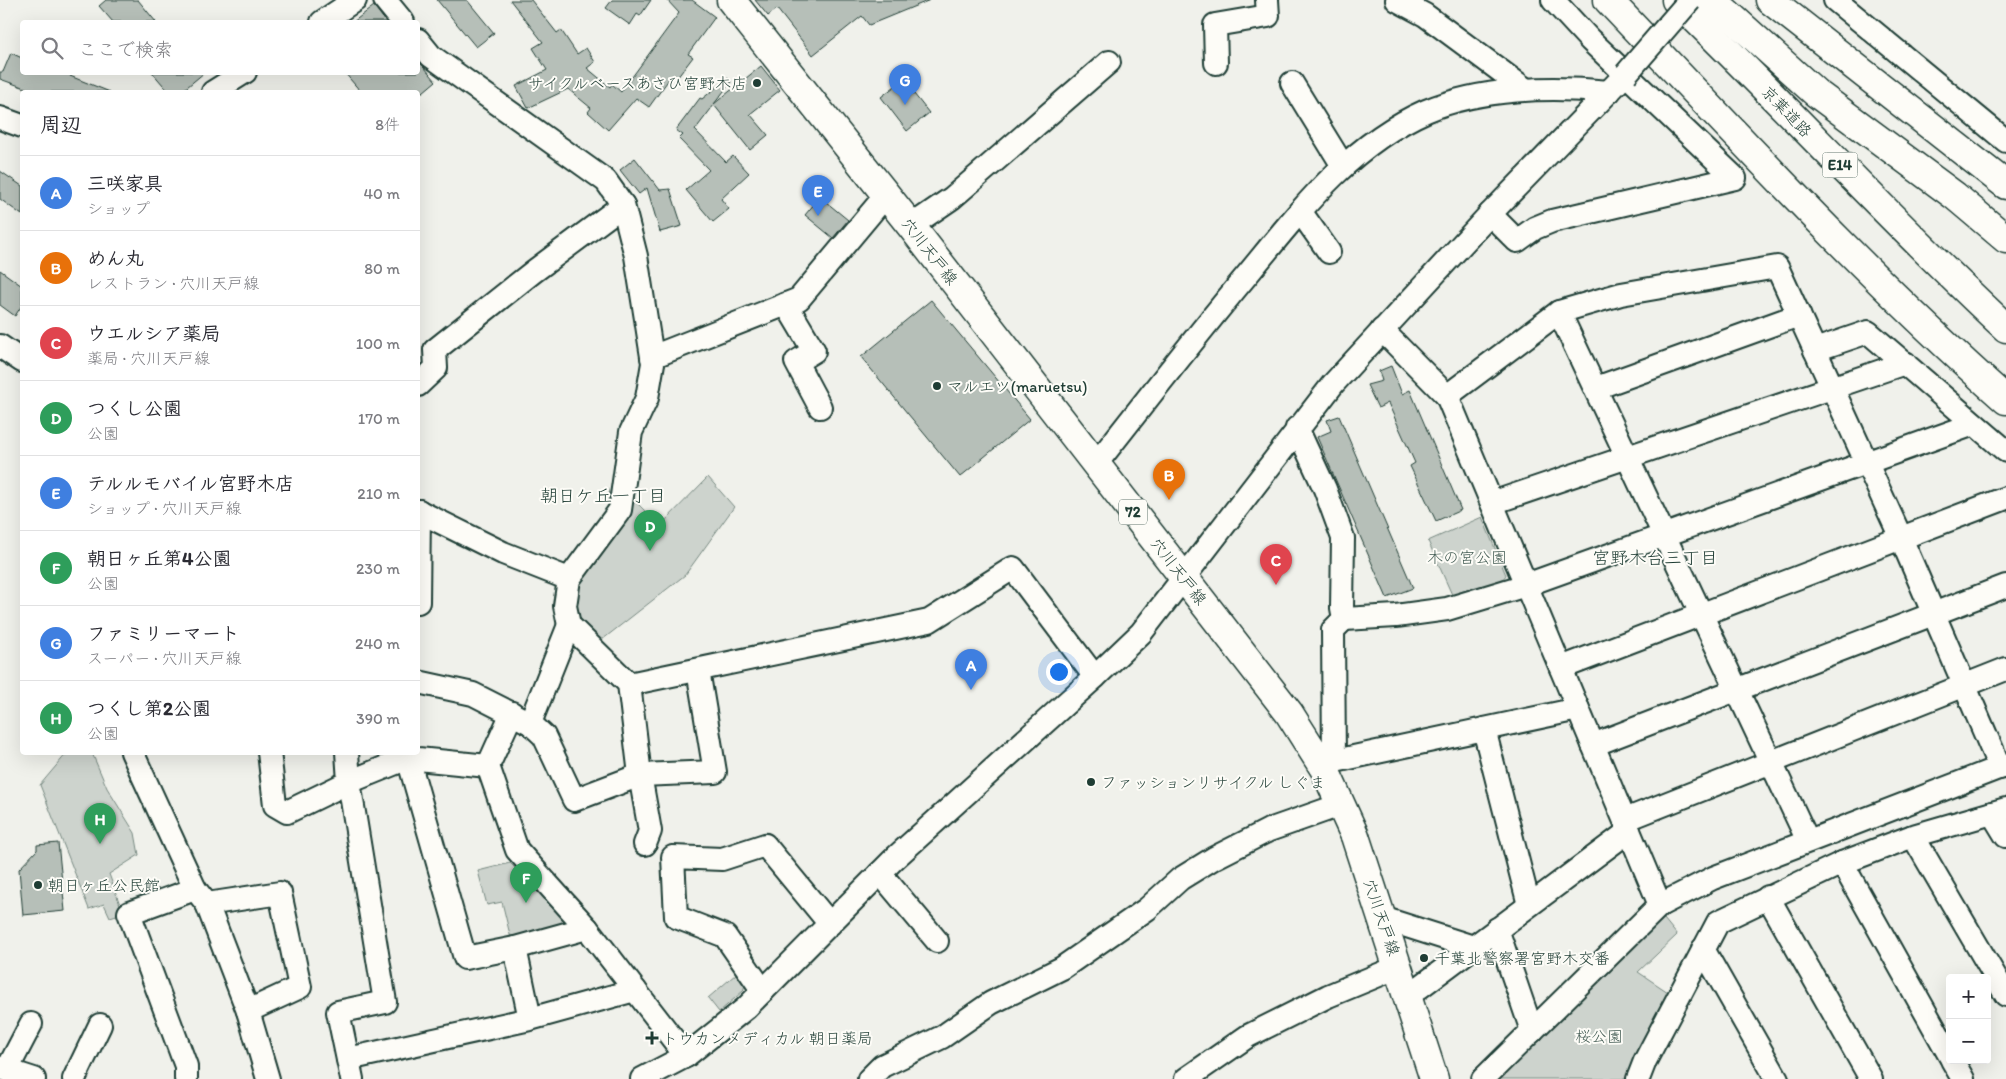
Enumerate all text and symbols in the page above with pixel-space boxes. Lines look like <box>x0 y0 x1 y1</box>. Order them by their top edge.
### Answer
search box <box>20 20 420 75</box>
icon: search <box>38 34 66 62</box>
text: ここで検索 <box>78 38 173 61</box>
pin: G <box>889 64 921 105</box>
place label: サイクルベースあさひ宮野木店 <box>527 74 747 93</box>
marker: サイクルベースあさひ宮野木店 <box>751 77 763 89</box>
street label: 京葉道路 <box>1758 82 1816 141</box>
text: 周辺 <box>40 112 82 137</box>
text: 8件 <box>375 115 400 134</box>
road number: E14 <box>1822 152 1858 178</box>
text: 三咲家具 <box>87 172 163 195</box>
pin: E <box>802 175 834 216</box>
text: A <box>51 184 61 203</box>
text: 40 m <box>363 184 400 203</box>
text: ショップ <box>87 199 150 218</box>
street label: 穴川天戸線 <box>897 214 962 289</box>
text: めん丸 <box>87 247 144 270</box>
text: B <box>51 259 61 278</box>
text: 80 m <box>364 259 400 278</box>
text: レストラン · 穴川天戸線 <box>87 274 259 293</box>
text: ウエルシア薬局 <box>87 322 220 345</box>
text: C <box>51 334 61 353</box>
text: 100 m <box>356 334 400 353</box>
text: 薬局 · 穴川天戸線 <box>87 349 210 368</box>
place label: マルエツ(maruetsu) <box>947 377 1087 396</box>
marker: マルエツ(maruetsu) <box>931 380 943 392</box>
text: つくし公園 <box>87 397 182 420</box>
text: D <box>51 409 61 428</box>
text: 170 m <box>358 409 400 428</box>
text: 公園 <box>87 424 119 443</box>
pin: B <box>1153 459 1185 500</box>
text: テルルモバイル宮野木店 <box>87 472 294 495</box>
text: E <box>52 484 60 503</box>
text: 210 m <box>357 484 400 503</box>
district label: 朝日ケ丘一丁目 <box>540 485 666 507</box>
text: ショップ · 穴川天戸線 <box>87 499 241 518</box>
road number: 72 <box>1119 500 1147 524</box>
pin: D <box>634 510 666 551</box>
street label: 穴川天戸線 <box>1146 534 1211 609</box>
pin: C <box>1260 544 1292 585</box>
text: 朝日ヶ丘第4公園 <box>87 547 231 570</box>
district label: 宮野木台三丁目 <box>1592 547 1718 569</box>
park label: 木の宮公園 <box>1427 548 1507 567</box>
text: F <box>52 559 60 578</box>
text: 230 m <box>356 559 400 578</box>
text: 公園 <box>87 574 119 593</box>
text: ファミリーマート <box>87 622 240 645</box>
text: G <box>50 634 62 653</box>
text: 240 m <box>355 634 400 653</box>
text: スーパー · 穴川天戸線 <box>87 649 241 668</box>
pin: A <box>955 649 987 690</box>
your location <box>1046 659 1072 685</box>
text: つくし第2公園 <box>87 697 211 720</box>
text: H <box>50 709 62 728</box>
text: 390 m <box>356 709 400 728</box>
text: 公園 <box>87 724 119 743</box>
place label: ファッションリサイクル しぐま <box>1101 773 1325 792</box>
marker: ファッションリサイクル しぐま <box>1085 776 1097 788</box>
pin: H <box>84 803 116 844</box>
pin: F <box>510 862 542 903</box>
place label: 朝日ヶ丘公民館 <box>48 876 160 895</box>
street label: 穴川天戸線 <box>1360 876 1404 958</box>
marker: 朝日ヶ丘公民館 <box>32 879 44 891</box>
place label: 千葉北警察署宮野木交番 <box>1434 949 1610 968</box>
marker: 千葉北警察署宮野木交番 <box>1418 952 1430 964</box>
map controls <box>1946 974 1991 1064</box>
button: + <box>1946 974 1991 1019</box>
button: − <box>1946 1019 1991 1064</box>
park label: 桜公園 <box>1575 1027 1623 1046</box>
place label: トウカンメディカル 朝日薬局 <box>662 1029 873 1048</box>
marker: トウカンメディカル 朝日薬局 <box>646 1032 658 1044</box>

